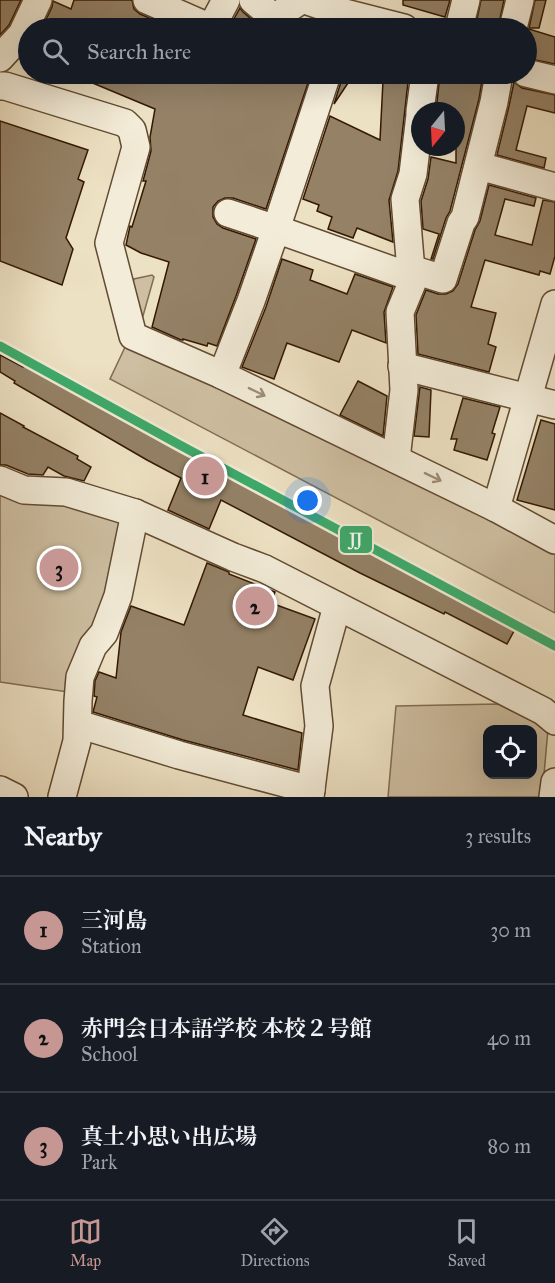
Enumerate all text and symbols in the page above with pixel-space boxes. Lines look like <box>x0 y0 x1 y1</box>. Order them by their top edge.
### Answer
search box <box>18 18 537 84</box>
icon: search <box>39 35 72 68</box>
text: Search here <box>87 38 191 65</box>
north arrow <box>411 102 465 156</box>
one-way arrow <box>248 387 266 399</box>
pin: 1 <box>186 454 224 498</box>
one-way arrow <box>423 472 441 484</box>
your location <box>293 486 322 515</box>
line badge: JJ <box>339 525 373 554</box>
text: JJ <box>348 530 363 550</box>
pin: 3 <box>40 546 78 590</box>
pin: 2 <box>236 584 274 628</box>
map controls <box>483 725 537 779</box>
button: locate <box>483 725 537 779</box>
text: Nearby <box>24 820 102 852</box>
text: 3 results <box>465 824 531 848</box>
text: 三河島 <box>81 907 147 934</box>
text: 1 <box>40 918 47 942</box>
text: 30 m <box>490 918 531 942</box>
text: Station <box>81 934 142 958</box>
text: 赤門会日本語学校 本校２号館 <box>81 1015 372 1042</box>
text: 2 <box>39 1026 48 1050</box>
text: 40 m <box>487 1026 531 1050</box>
text: School <box>81 1042 138 1066</box>
text: 真土小思い出広場 <box>81 1123 257 1150</box>
text: 3 <box>40 1134 48 1158</box>
text: 80 m <box>488 1134 531 1158</box>
text: Park <box>81 1150 117 1174</box>
tab: Map <box>69 1215 102 1270</box>
tab: Directions <box>240 1215 309 1270</box>
tab: Saved <box>448 1215 486 1270</box>

